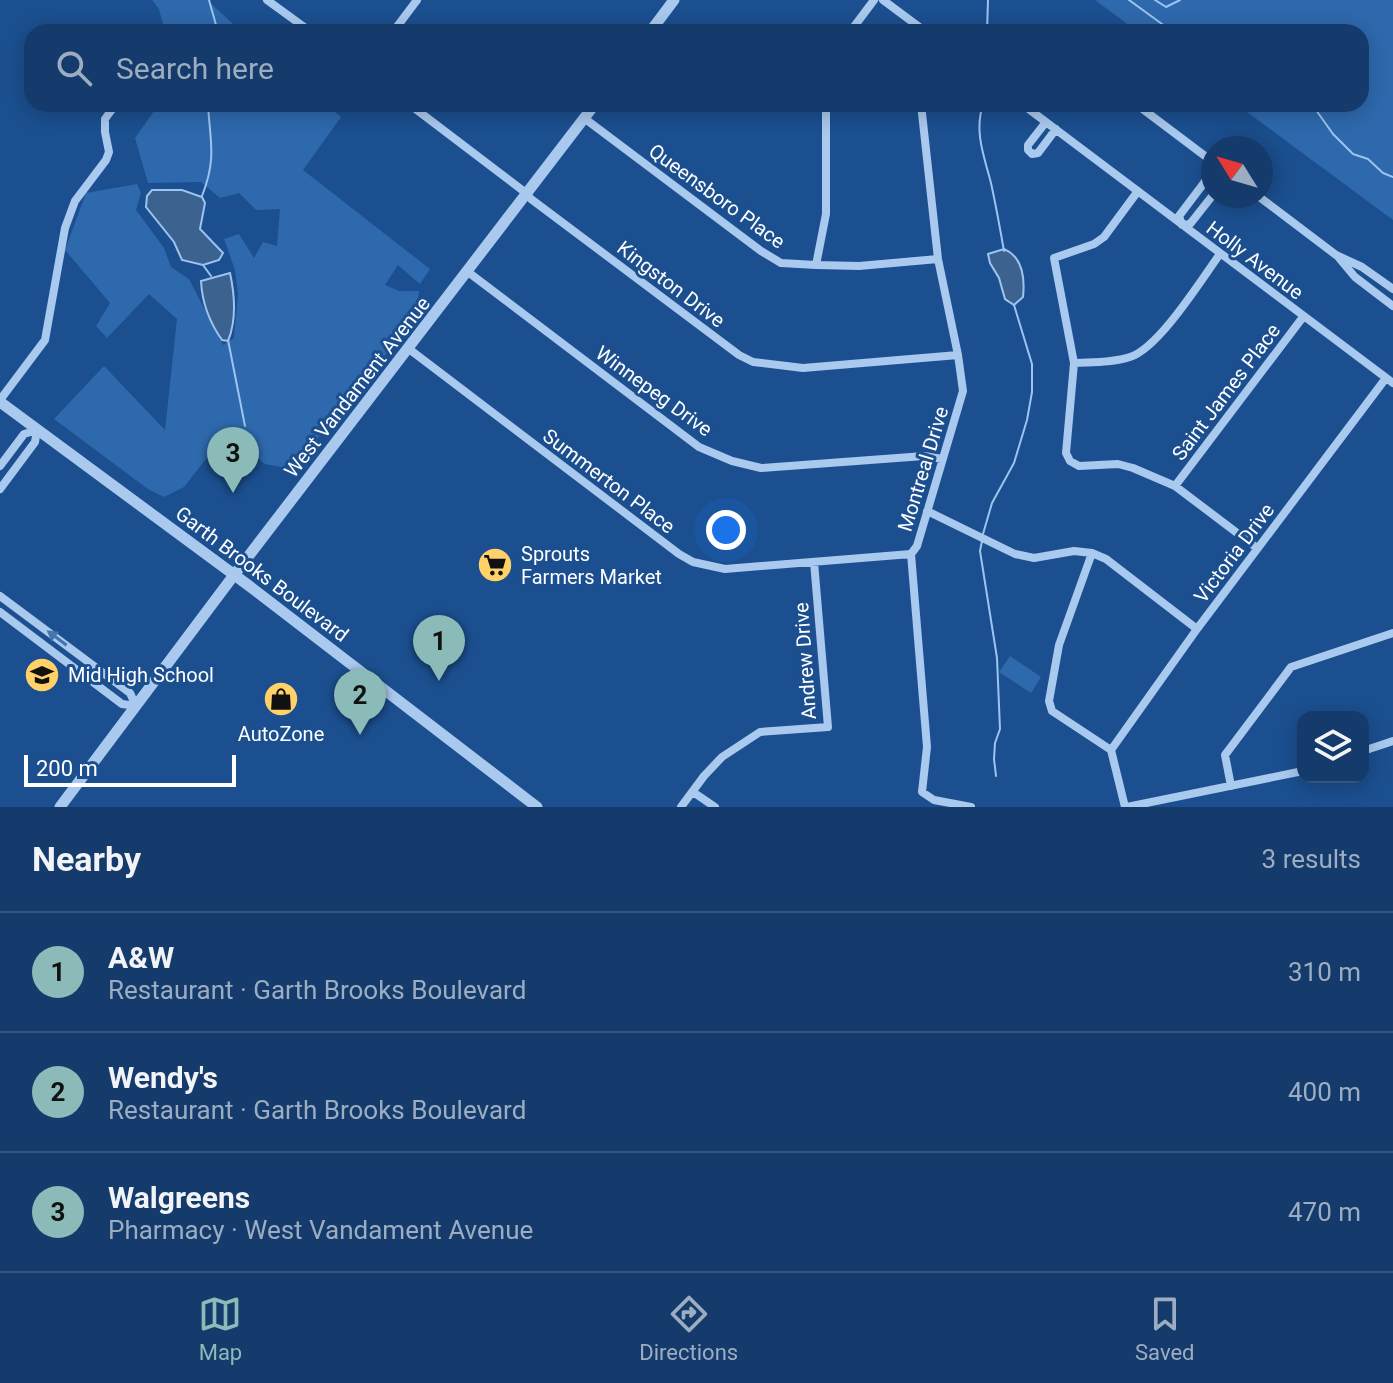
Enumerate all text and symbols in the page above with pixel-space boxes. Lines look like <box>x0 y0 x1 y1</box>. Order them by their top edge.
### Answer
search box <box>24 24 1369 112</box>
icon: search <box>52 46 96 90</box>
text: Search here <box>116 51 274 86</box>
north arrow <box>1201 136 1273 208</box>
street label: Queensboro Place <box>644 139 790 253</box>
street label: Holly Avenue <box>1202 216 1308 304</box>
street label: Kingston Drive <box>612 236 730 332</box>
street label: West Vandament Avenue <box>279 292 435 482</box>
street label: Saint James Place <box>1167 319 1285 465</box>
street label: Winnepeg Drive <box>591 341 717 441</box>
street label: Montreal Drive <box>893 404 953 534</box>
street label: Summerton Place <box>538 424 680 538</box>
pin: 3 <box>207 427 259 493</box>
street label: Victoria Drive <box>1189 499 1279 607</box>
street label: Garth Brooks Boulevard <box>171 501 353 647</box>
your location <box>706 510 746 550</box>
place label: Sprouts Farmers Market <box>521 542 662 589</box>
supermarket icon: Sprouts Farmers Market <box>476 546 514 584</box>
street label: Andrew Drive <box>789 602 821 720</box>
pin: 1 <box>413 615 465 681</box>
one-way arrow <box>47 631 67 647</box>
school or university icon: Mid High School <box>23 656 61 694</box>
place label: Mid High School <box>68 663 214 687</box>
pin: 2 <box>334 669 386 735</box>
shop icon: AutoZone <box>262 680 300 718</box>
map controls <box>1297 711 1369 783</box>
button: layers <box>1297 711 1369 783</box>
place label: AutoZone <box>238 722 324 746</box>
scale bar <box>24 751 236 787</box>
text: 200 m <box>36 756 98 781</box>
text: Nearby <box>32 839 141 879</box>
text: 3 results <box>1262 844 1361 874</box>
text: A&W <box>108 940 174 975</box>
text: 1 <box>51 957 65 987</box>
text: 310 m <box>1288 957 1361 987</box>
text: Restaurant · Garth Brooks Boulevard <box>108 975 526 1005</box>
text: Wendy's <box>108 1060 218 1095</box>
text: 2 <box>51 1077 65 1107</box>
text: 400 m <box>1288 1077 1361 1107</box>
text: Restaurant · Garth Brooks Boulevard <box>108 1095 526 1125</box>
text: Walgreens <box>108 1180 250 1215</box>
text: 3 <box>51 1197 65 1227</box>
text: 470 m <box>1288 1197 1361 1227</box>
text: Pharmacy · West Vandament Avenue <box>108 1215 533 1245</box>
tab: Map <box>198 1292 242 1365</box>
tab: Directions <box>639 1292 738 1365</box>
tab: Saved <box>1135 1292 1195 1365</box>

